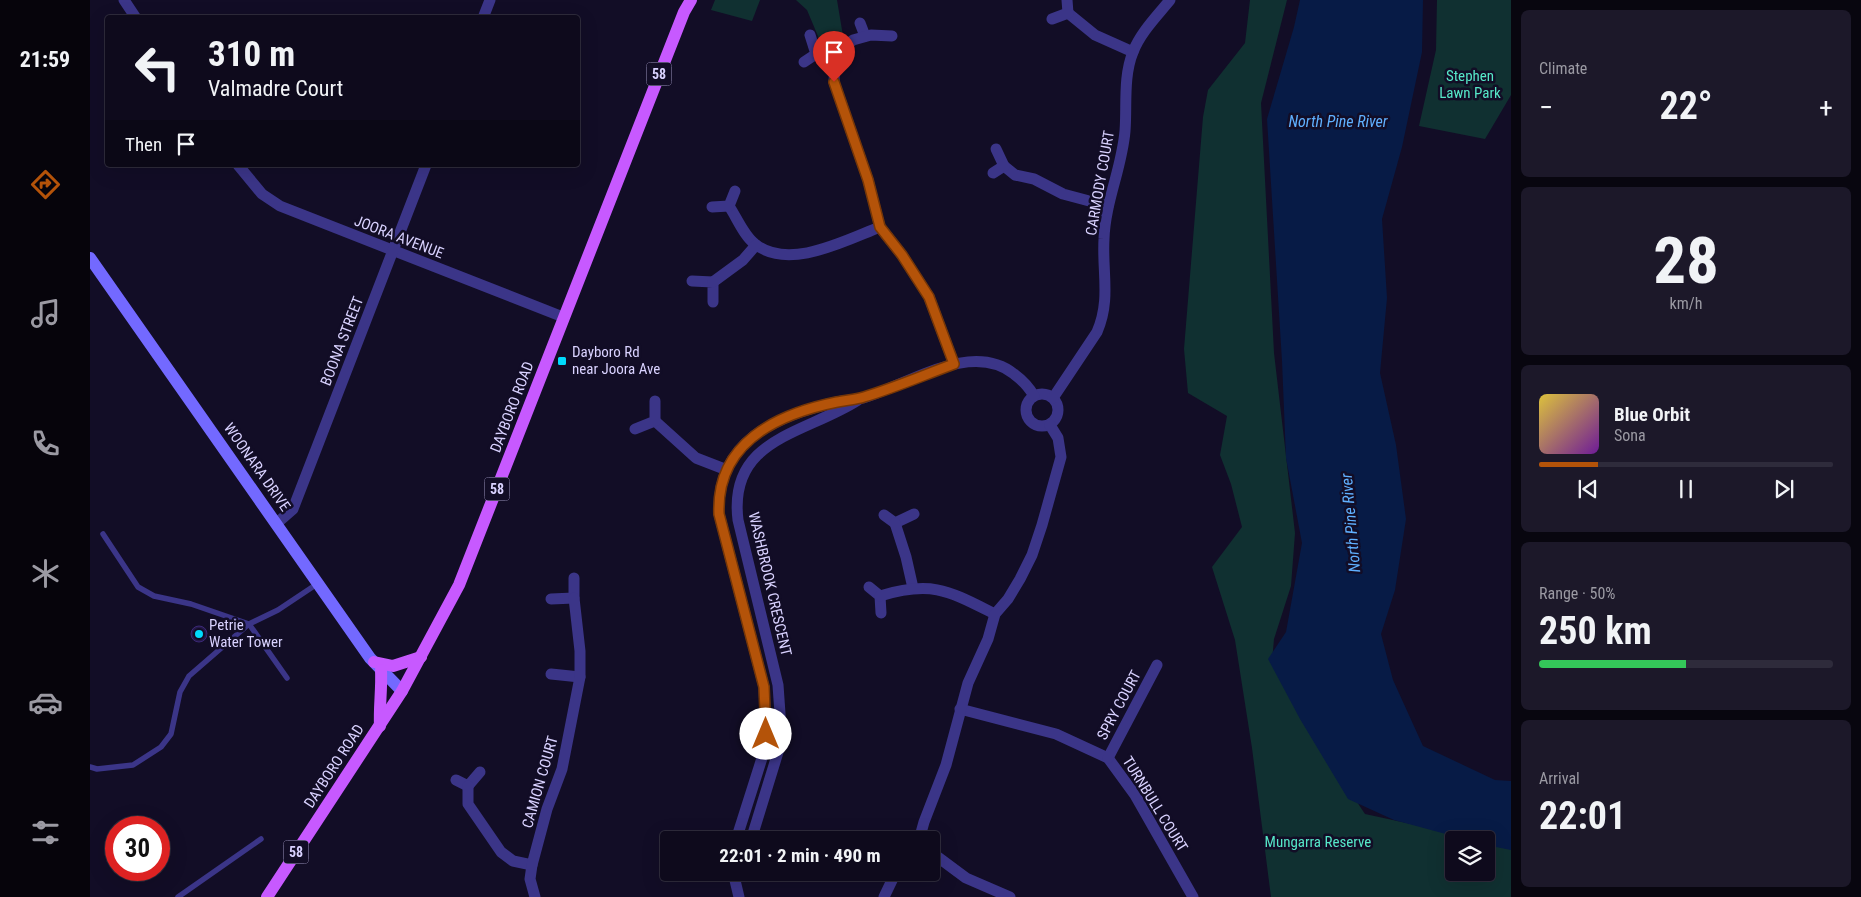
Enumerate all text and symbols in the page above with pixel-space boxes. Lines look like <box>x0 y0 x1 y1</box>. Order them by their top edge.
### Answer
pin <box>813 31 855 82</box>
text: 310 m <box>208 34 295 75</box>
icon: left <box>125 35 190 100</box>
icon: arrive <box>820 38 848 66</box>
text: 21:59 <box>20 47 70 72</box>
text: Climate <box>1539 59 1587 78</box>
road number: 58 <box>646 62 672 86</box>
park label: Stephen Lawn Park <box>1439 67 1501 102</box>
text: Valmadre Court <box>208 76 343 101</box>
text: 22° <box>1659 84 1713 128</box>
text: − <box>1539 91 1553 124</box>
text: + <box>1819 91 1833 124</box>
water label: North Pine River <box>1288 112 1389 131</box>
street label: CARMODY COURT <box>1082 129 1118 237</box>
icon: arrive <box>172 130 200 158</box>
text: Then <box>125 133 162 156</box>
icon: directions <box>28 167 63 202</box>
street label: JOORA AVENUE <box>352 212 446 262</box>
text: 28 <box>1653 223 1719 299</box>
street label: BOONA STREET <box>317 294 367 388</box>
text: km/h <box>1670 294 1702 313</box>
icon: music <box>28 296 63 331</box>
place label: Dayboro Rd near Joora Ave <box>572 343 660 378</box>
marker: Dayboro Rd near Joora Ave <box>556 355 568 367</box>
street label: DAYBORO ROAD <box>486 359 538 455</box>
text: Blue Orbit <box>1614 403 1690 426</box>
street label: WOONARA DRIVE <box>220 419 294 515</box>
icon: phone <box>28 426 63 461</box>
text: Sona <box>1614 426 1646 445</box>
water label: North Pine River <box>1337 471 1364 573</box>
icon: previous <box>1574 475 1602 503</box>
icon: pause <box>1672 475 1700 503</box>
icon: next <box>1770 475 1798 503</box>
road number: 58 <box>484 478 510 500</box>
street label: WASHBROOK CRESCENT <box>745 510 795 658</box>
icon: climate <box>28 556 63 591</box>
text: Range · 50% <box>1539 584 1615 603</box>
text: 250 km <box>1539 609 1652 653</box>
place label: Petrie Water Tower <box>209 616 283 651</box>
marker: Petrie Water Tower <box>193 628 205 640</box>
street label: SPRY COURT <box>1093 667 1145 743</box>
icon: car <box>28 685 63 720</box>
position arrow <box>739 707 791 759</box>
street label: DAYBORO ROAD <box>300 721 368 811</box>
street label: CAMION COURT <box>518 734 562 830</box>
street label: TURNBULL COURT <box>1119 753 1192 855</box>
text: Arrival <box>1539 769 1580 788</box>
text: 22:01 <box>1539 794 1626 838</box>
icon: filters <box>28 815 63 850</box>
speed limit sign: 30 <box>105 816 170 881</box>
map controls <box>1445 831 1495 881</box>
button: layers <box>1445 831 1495 881</box>
park label: Mungarra Reserve <box>1265 833 1371 851</box>
road number: 58 <box>284 840 308 864</box>
text: 22:01 · 2 min · 490 m <box>719 844 881 867</box>

